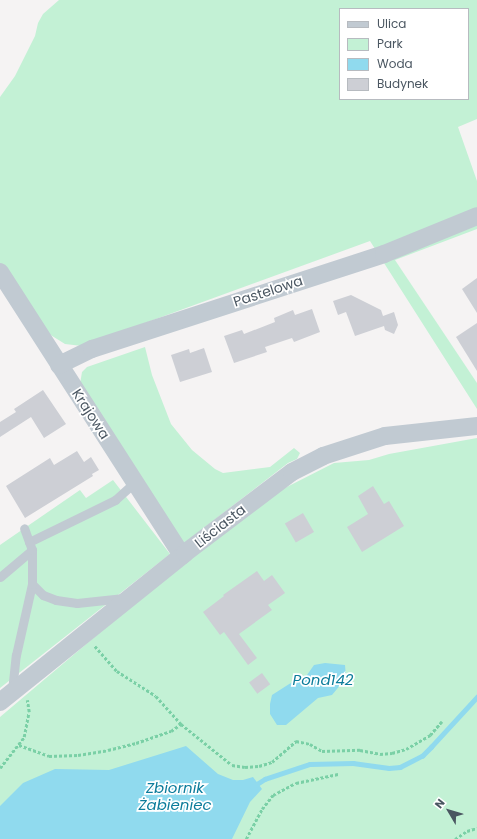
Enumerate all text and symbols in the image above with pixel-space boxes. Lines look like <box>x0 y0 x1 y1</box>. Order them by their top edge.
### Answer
legend <box>339 8 469 100</box>
text: Ulica <box>377 15 406 32</box>
text: Park <box>377 35 403 52</box>
text: Woda <box>377 55 413 72</box>
text: Budynek <box>377 75 428 92</box>
street label: Pastelowa <box>231 272 305 310</box>
street label: Krajowa <box>69 386 113 442</box>
street label: Liściasta <box>191 501 249 551</box>
water label: Pond142 <box>293 671 353 689</box>
water label: Zbiornik Żabieniec <box>138 778 212 813</box>
north arrow <box>429 791 469 831</box>
text: N <box>431 795 448 812</box>

